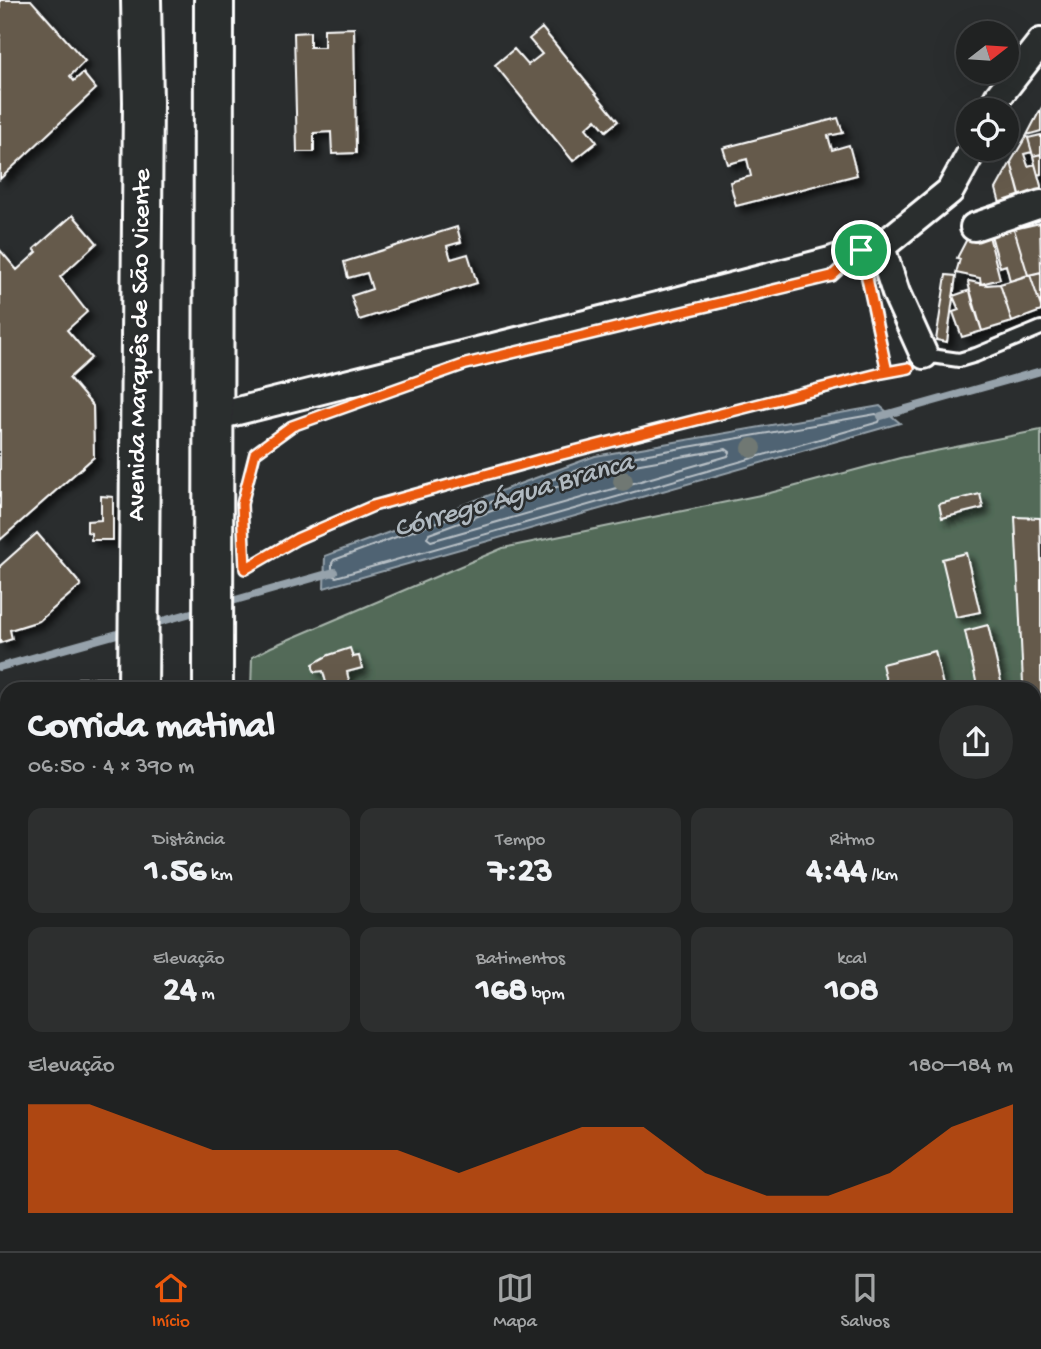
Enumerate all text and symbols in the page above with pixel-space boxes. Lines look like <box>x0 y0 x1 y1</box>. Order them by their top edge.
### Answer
north arrow <box>956 21 1018 84</box>
map controls <box>956 21 1019 161</box>
button: locate <box>956 98 1019 161</box>
street label: Avenida Marquês de São Vicente <box>122 168 160 521</box>
pin <box>831 220 891 280</box>
icon: arrive <box>842 231 880 269</box>
water label: Córrego Água Branca <box>391 447 639 547</box>
button: share <box>939 705 1013 779</box>
text: Corrida matinal <box>28 706 275 750</box>
text: 06:50 · 4 × 390 m <box>28 754 194 781</box>
text: Distância <box>153 829 225 852</box>
text: Tempo <box>496 829 545 852</box>
text: Ritmo <box>830 829 875 852</box>
text: 1.56 <box>145 852 206 893</box>
text: 7:23 <box>488 852 553 893</box>
text: 4:44 <box>806 852 867 893</box>
text: km <box>206 864 233 887</box>
text: /km <box>867 864 898 887</box>
text: Elevação <box>153 948 225 971</box>
text: Batimentos <box>476 948 565 971</box>
text: kcal <box>837 948 867 971</box>
text: 24 <box>163 971 197 1012</box>
text: 168 <box>476 971 527 1012</box>
text: 108 <box>826 971 879 1012</box>
text: m <box>197 983 215 1006</box>
text: bpm <box>527 983 565 1006</box>
text: Elevação <box>28 1053 115 1080</box>
text: 180–184 m <box>909 1053 1013 1080</box>
tab: Início <box>152 1269 190 1334</box>
tab: Mapa <box>493 1269 537 1334</box>
tab: Salvos <box>840 1269 889 1334</box>

